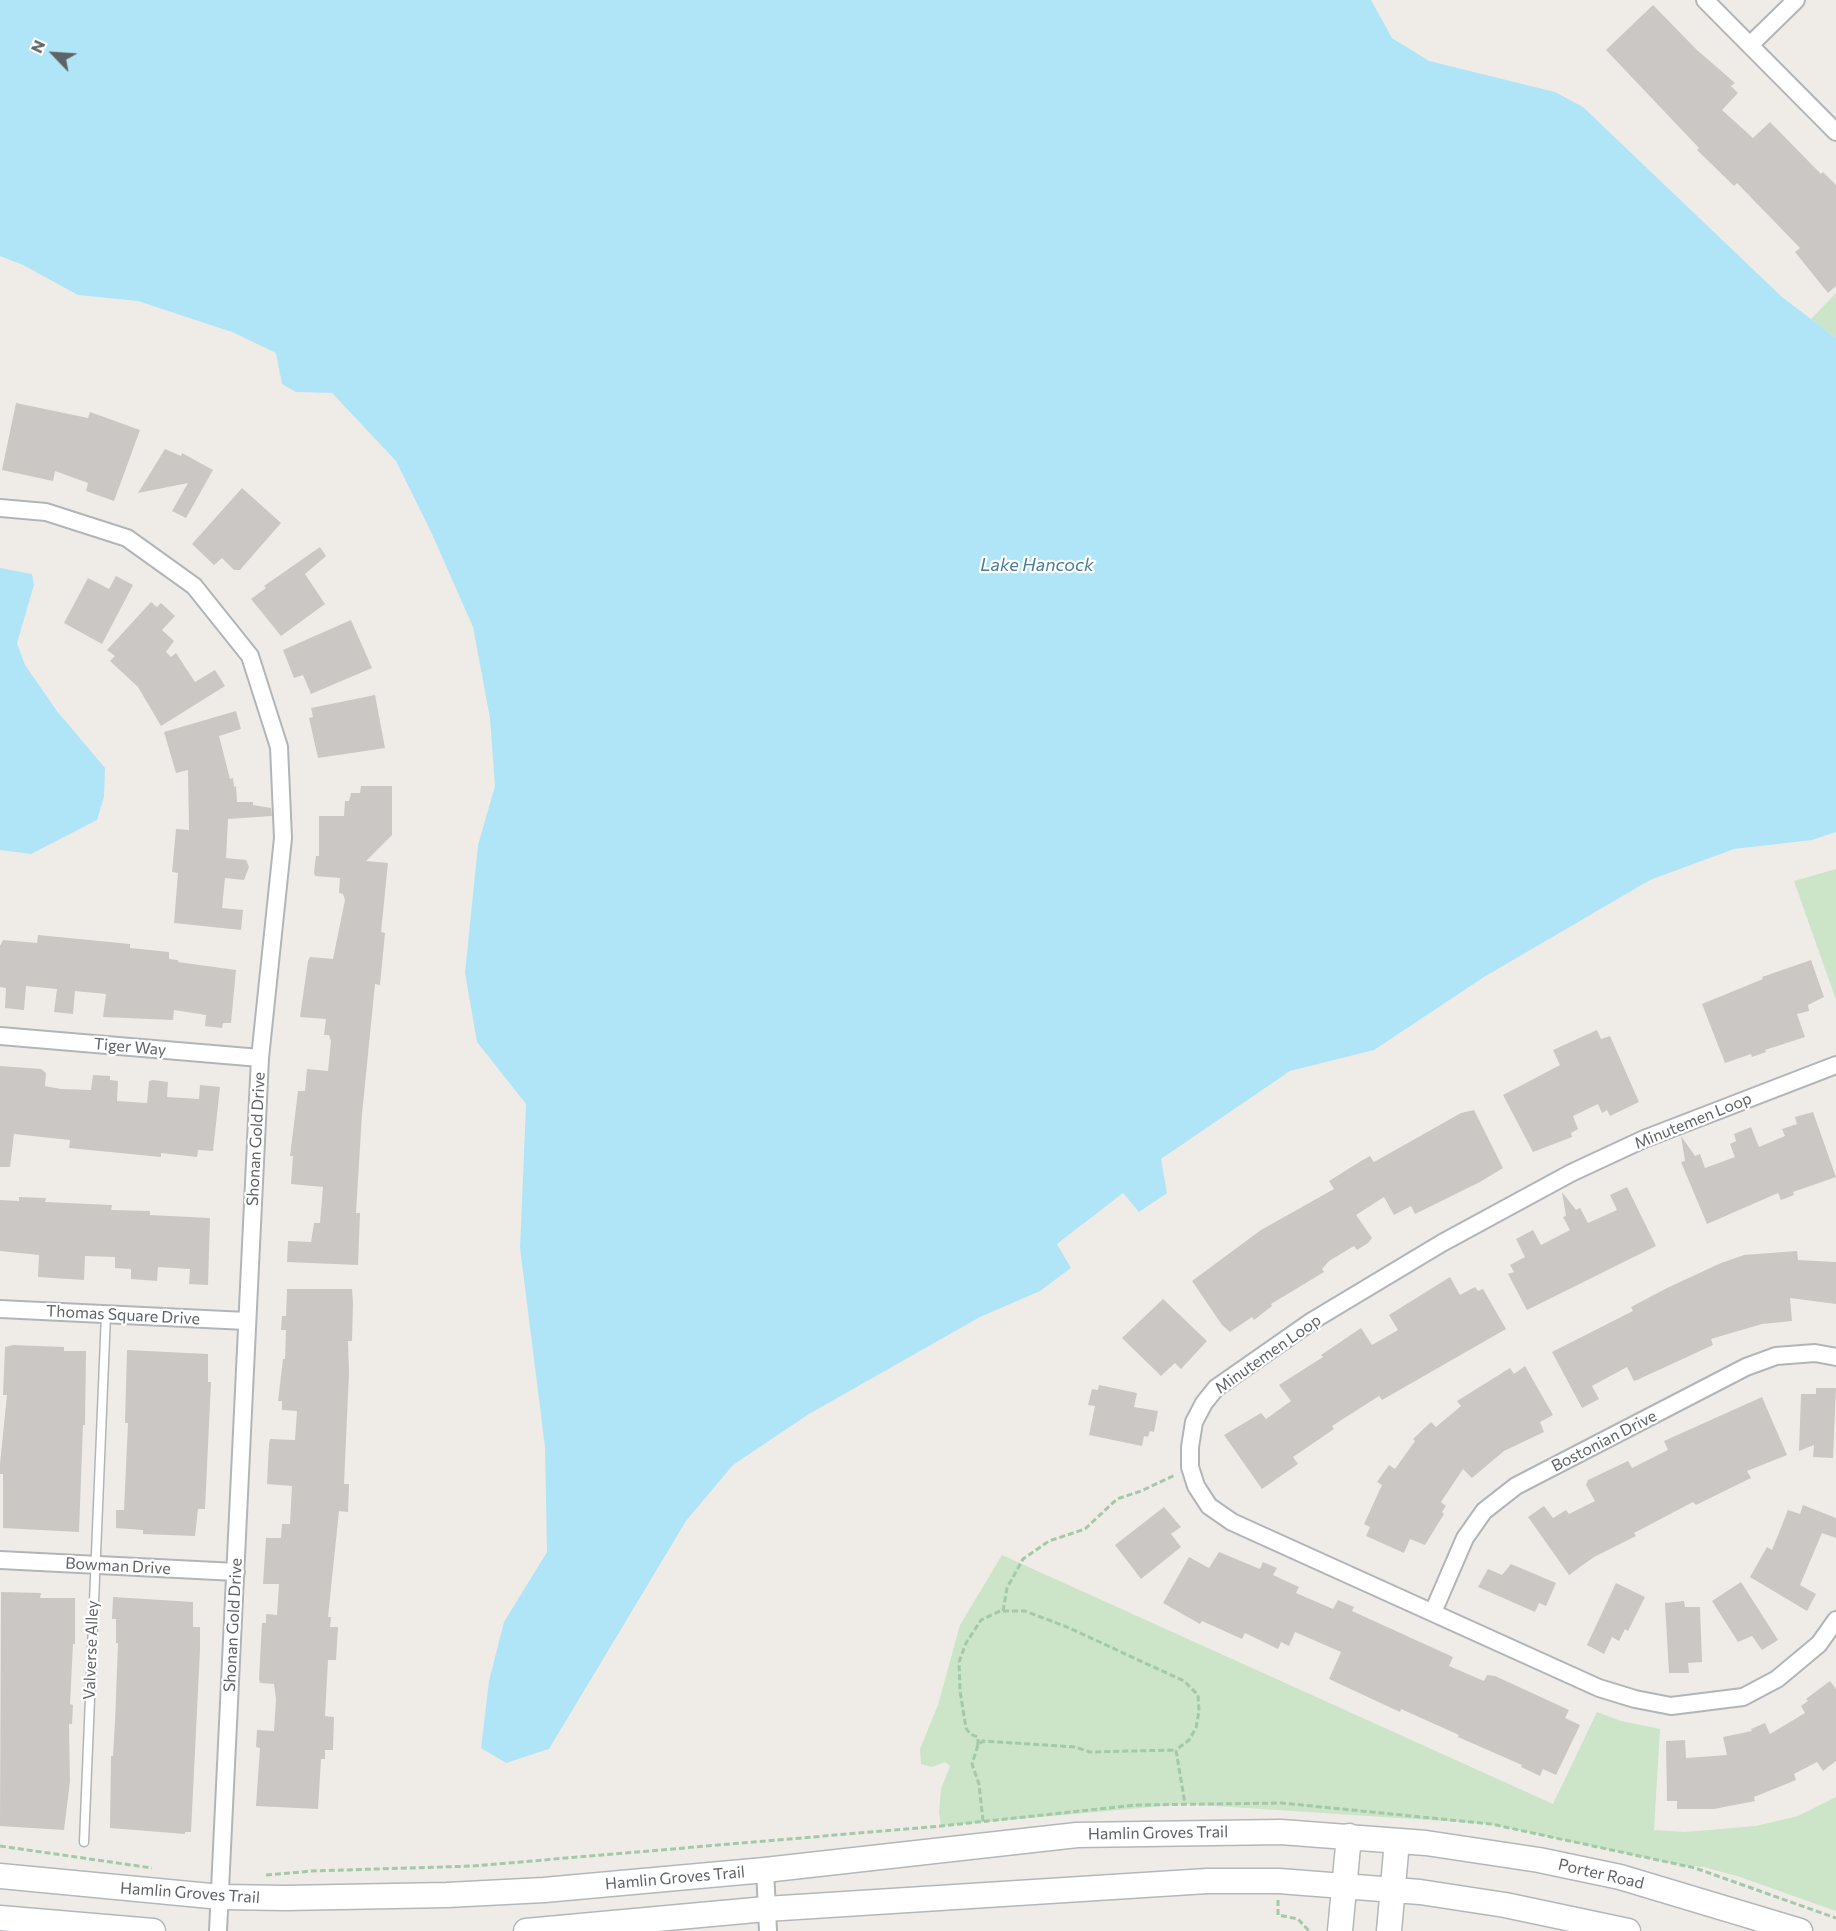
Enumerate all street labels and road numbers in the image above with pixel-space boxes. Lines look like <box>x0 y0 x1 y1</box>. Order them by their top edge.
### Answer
street label: Tiger Way <box>93 1034 167 1060</box>
street label: Shonan Gold Drive <box>243 1071 269 1207</box>
street label: Minutemen Loop <box>1632 1089 1754 1153</box>
street label: Thomas Square Drive <box>46 1301 200 1329</box>
street label: Minutemen Loop <box>1211 1310 1325 1398</box>
street label: Bostonian Drive <box>1548 1406 1660 1476</box>
street label: Bowman Drive <box>65 1554 171 1578</box>
street label: Shonan Gold Drive <box>220 1557 246 1693</box>
street label: Valverse Alley <box>80 1600 102 1700</box>
street label: Hamlin Groves Trail <box>1088 1822 1228 1844</box>
street label: Porter Road <box>1556 1855 1646 1893</box>
street label: Hamlin Groves Trail <box>604 1862 746 1894</box>
street label: Hamlin Groves Trail <box>119 1879 261 1907</box>

